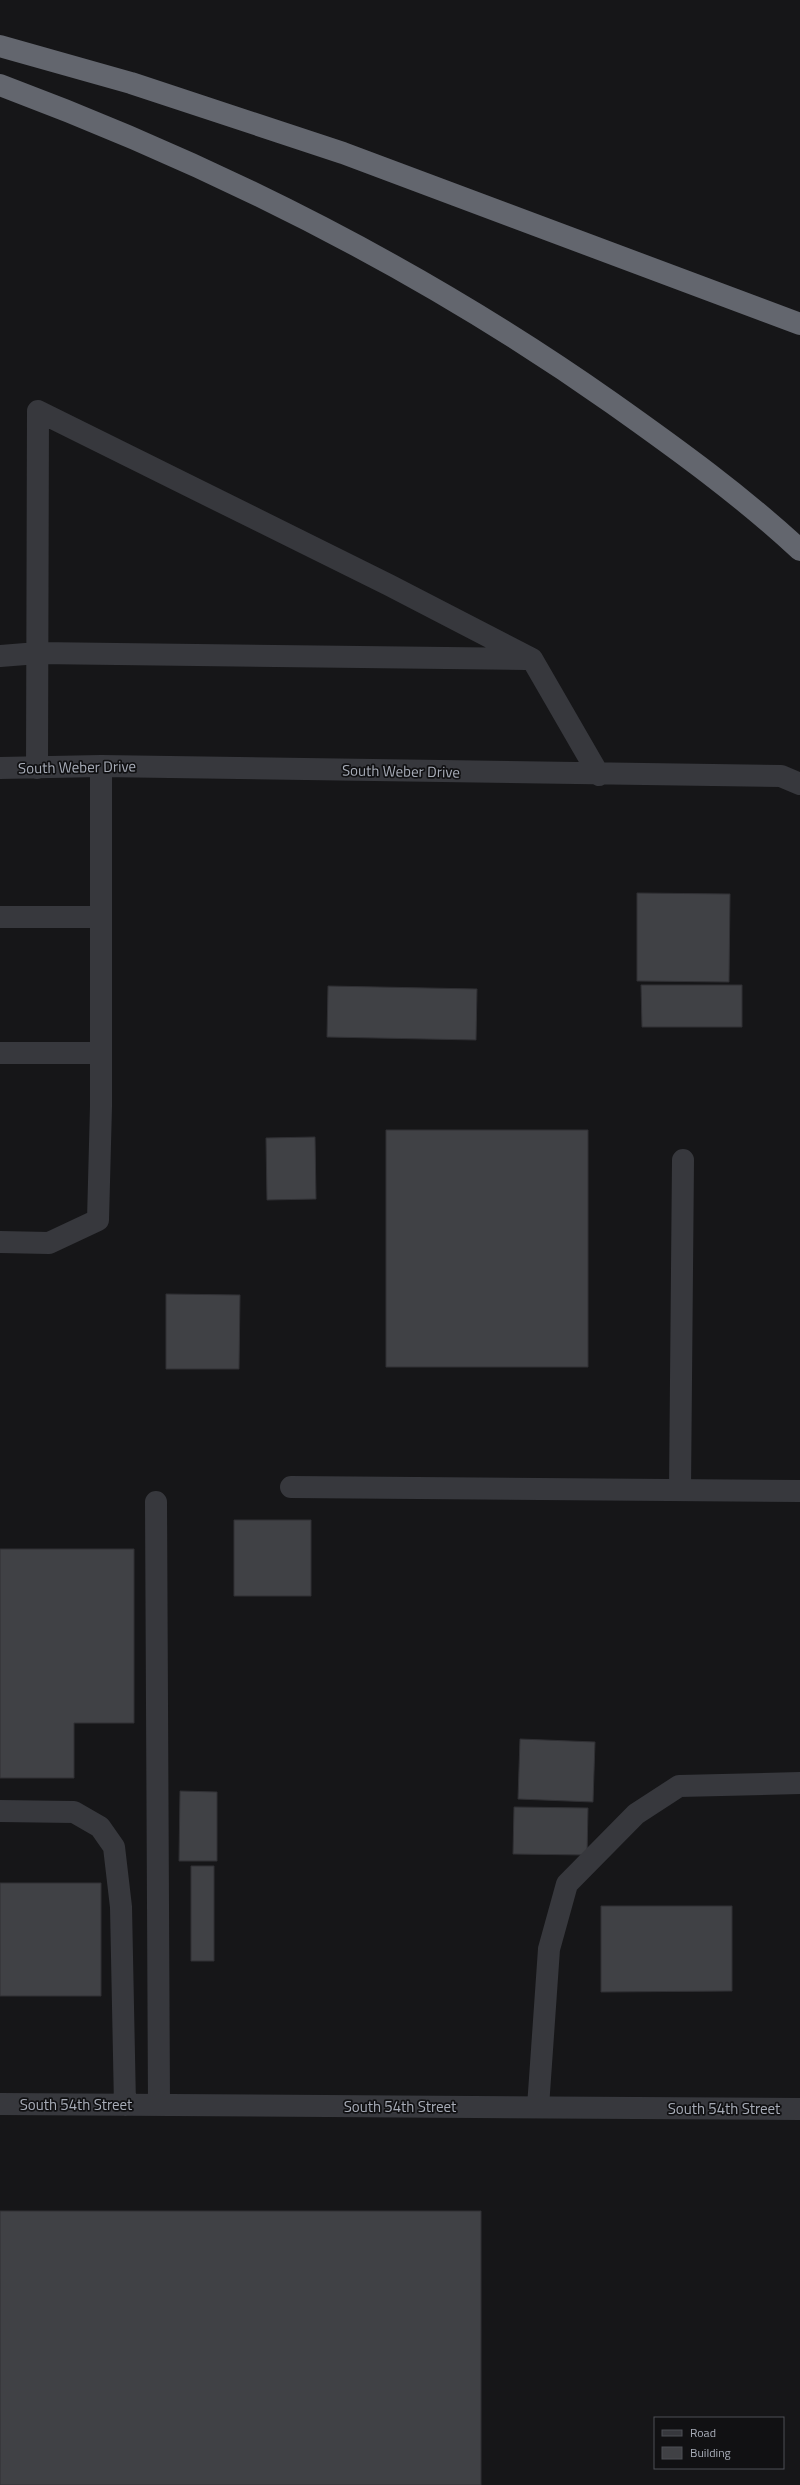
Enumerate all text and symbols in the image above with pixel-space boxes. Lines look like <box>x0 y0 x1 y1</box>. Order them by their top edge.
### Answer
street label: South Weber Drive <box>18 754 136 780</box>
street label: South Weber Drive <box>342 758 460 784</box>
street label: South 54th Street <box>20 2093 133 2116</box>
street label: South 54th Street <box>344 2095 457 2118</box>
street label: South 54th Street <box>668 2097 781 2120</box>
legend <box>654 2417 784 2469</box>
text: Road <box>690 2423 716 2442</box>
text: Building <box>690 2443 731 2462</box>

